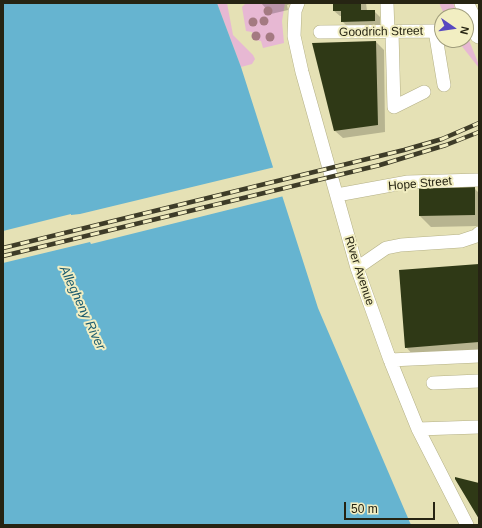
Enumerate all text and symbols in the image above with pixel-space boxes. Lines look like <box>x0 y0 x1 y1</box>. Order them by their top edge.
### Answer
north arrow <box>434 8 474 48</box>
street label: Goodrich Street <box>339 24 423 40</box>
text: N <box>458 25 471 36</box>
street label: Hope Street <box>387 174 453 194</box>
street label: River Avenue <box>341 235 377 307</box>
water label: Allegheny River <box>56 263 108 353</box>
scale bar <box>346 494 437 520</box>
text: 50 m <box>351 502 378 516</box>

